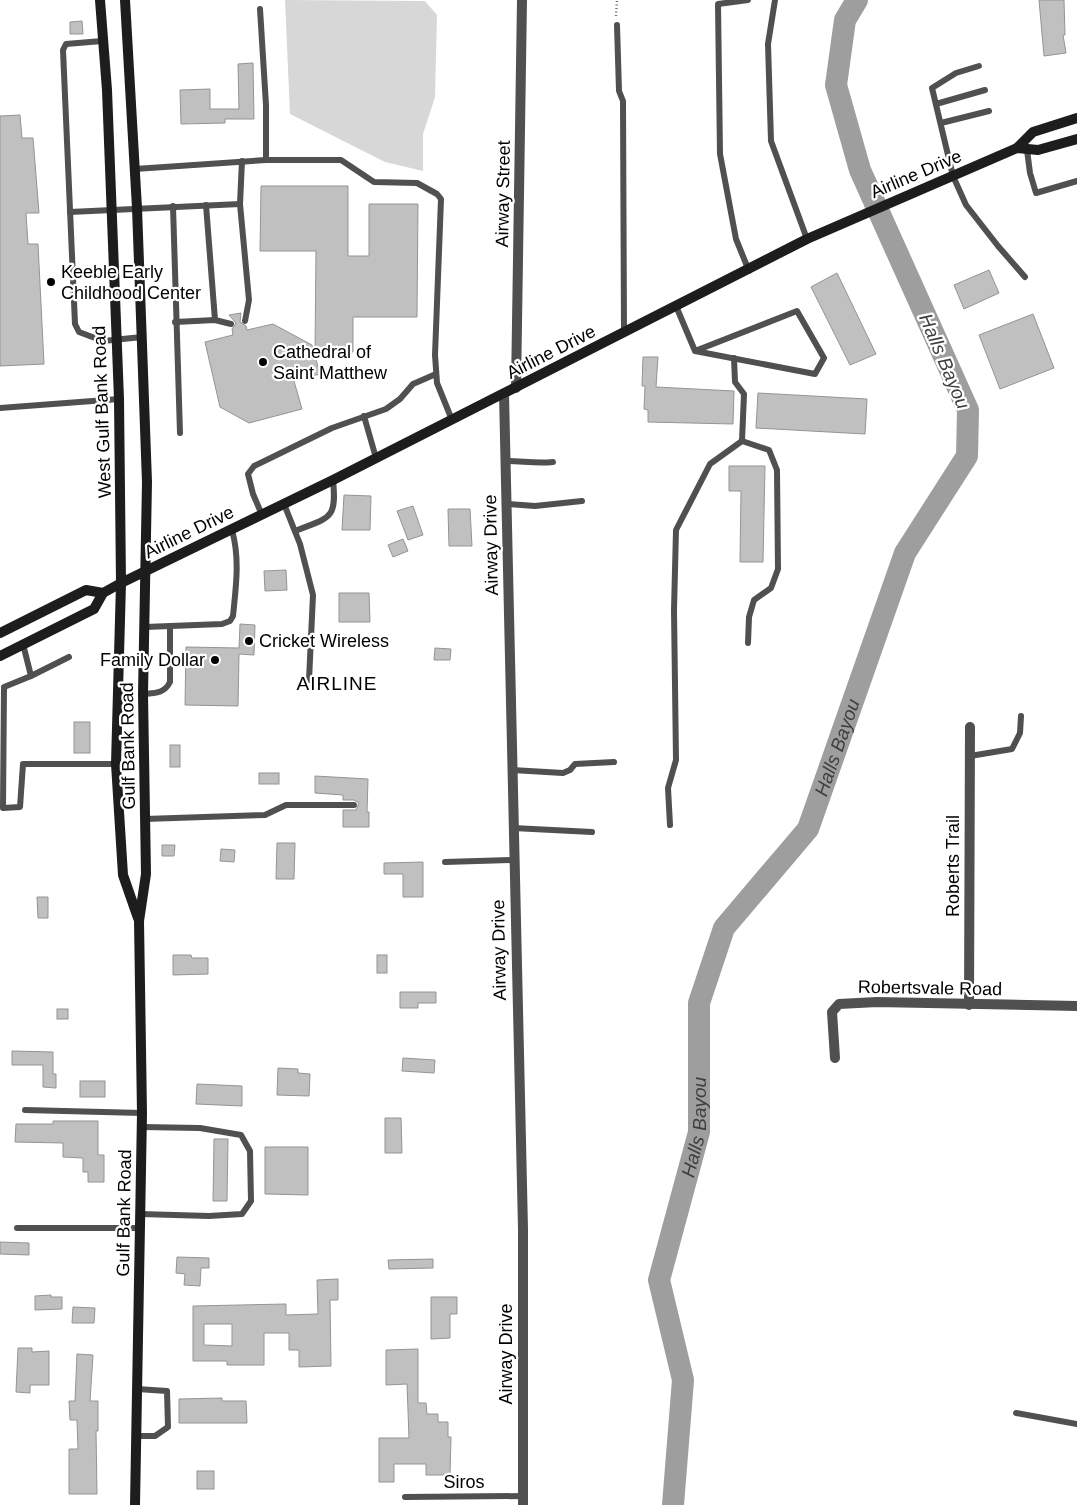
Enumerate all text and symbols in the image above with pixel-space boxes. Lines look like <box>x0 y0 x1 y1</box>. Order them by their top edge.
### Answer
street label: Airway Street <box>492 140 514 248</box>
street label: Airline Drive <box>867 146 965 202</box>
place label: Keeble Early Childhood Center <box>61 262 201 303</box>
marker: Keeble Early Childhood Center <box>45 276 57 288</box>
water label: Halls Bayou <box>915 310 974 412</box>
street label: Airline Drive <box>503 321 599 383</box>
street label: West Gulf Bank Road <box>89 325 115 499</box>
place label: Cathedral of Saint Matthew <box>273 342 388 383</box>
marker: Cathedral of Saint Matthew <box>257 356 269 368</box>
street label: Airway Drive <box>480 494 502 596</box>
street label: Airline Drive <box>141 502 237 562</box>
place label: Cricket Wireless <box>259 631 389 651</box>
marker: Cricket Wireless <box>243 635 255 647</box>
place label: Family Dollar <box>100 650 205 670</box>
marker: Family Dollar <box>209 654 221 666</box>
district label: AIRLINE <box>297 673 377 694</box>
street label: Gulf Bank Road <box>117 682 139 810</box>
water label: Halls Bayou <box>810 696 864 799</box>
street label: Roberts Trail <box>943 815 963 917</box>
street label: Airway Drive <box>488 899 510 1001</box>
street label: Robertsvale Road <box>858 977 1002 999</box>
water label: Halls Bayou <box>677 1076 710 1180</box>
street label: Gulf Bank Road <box>113 1149 135 1277</box>
street label: Airway Drive <box>496 1303 516 1405</box>
street label: Siros <box>443 1472 485 1492</box>

